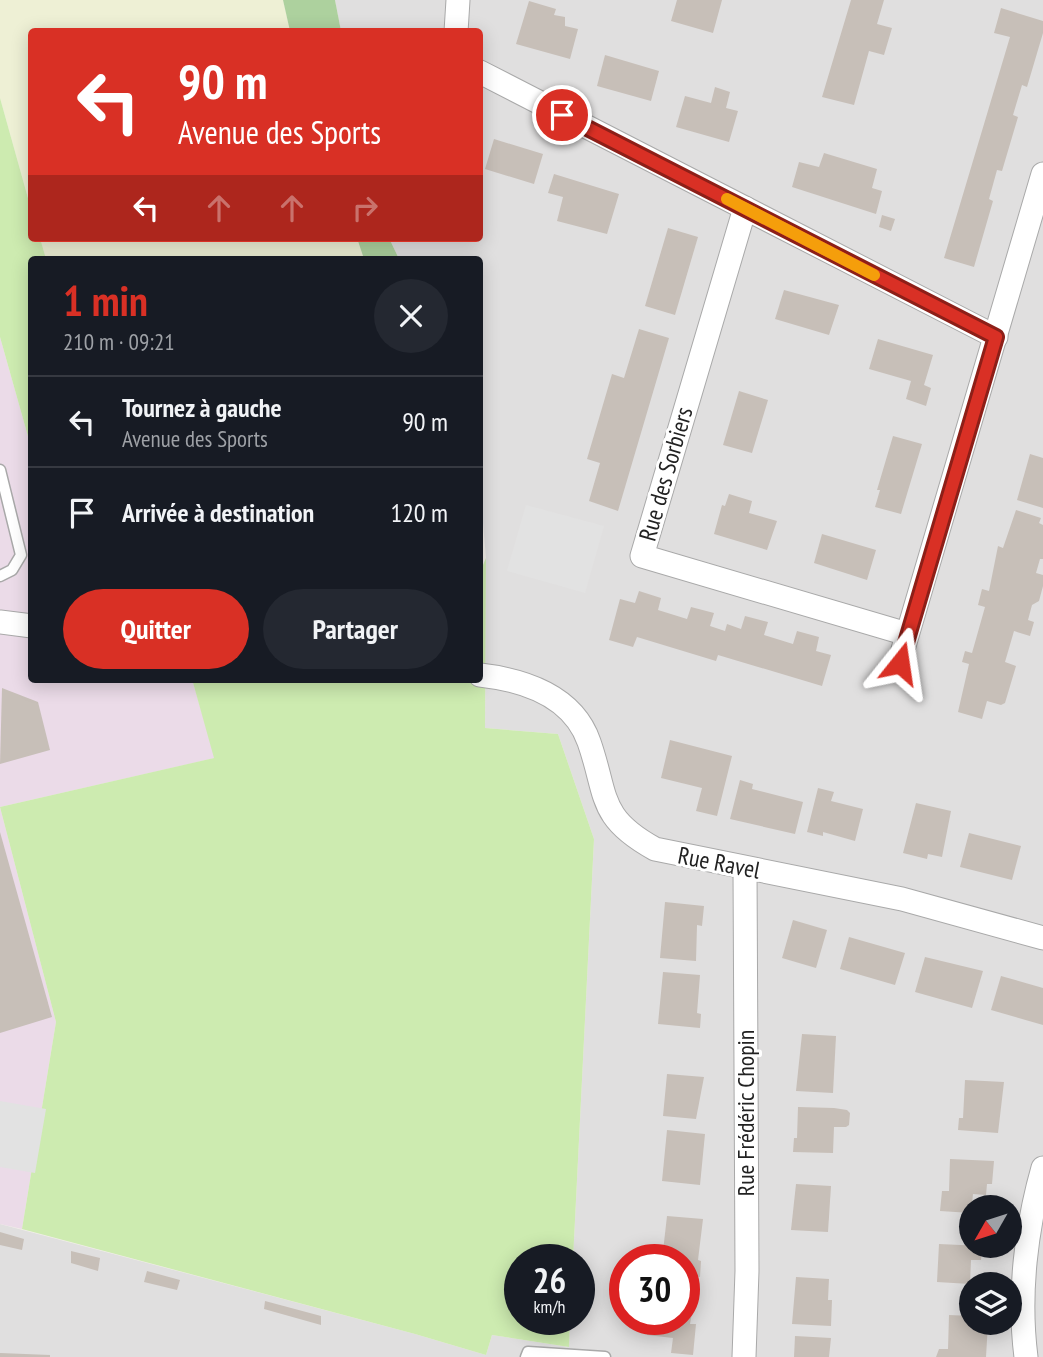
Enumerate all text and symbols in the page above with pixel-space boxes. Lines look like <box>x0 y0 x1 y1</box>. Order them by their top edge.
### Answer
text: 90 m <box>178 49 267 113</box>
icon: left <box>63 56 154 147</box>
pin <box>532 85 592 145</box>
icon: arrive <box>543 96 581 134</box>
text: Avenue des Sports <box>178 111 381 153</box>
icon: left <box>127 189 165 227</box>
icon: ahead <box>200 189 238 227</box>
icon: ahead <box>273 189 311 227</box>
icon: right <box>346 189 384 227</box>
text: 1 min <box>63 273 148 328</box>
button: close <box>374 279 448 353</box>
text: 210 m · 09:21 <box>63 327 175 356</box>
text: Tournez à gauche <box>122 391 282 424</box>
icon: left <box>63 403 101 441</box>
street label: Rue des Sorbiers <box>632 403 699 544</box>
text: 90 m <box>402 405 448 438</box>
text: Avenue des Sports <box>122 424 268 453</box>
icon: arrive <box>63 494 101 532</box>
text: Arrivée à destination <box>122 496 314 529</box>
text: 120 m <box>390 496 448 529</box>
button: Quitter <box>63 589 249 669</box>
button: Partager <box>263 589 448 669</box>
position arrow <box>863 626 937 700</box>
street label: Rue Ravel <box>675 839 763 886</box>
street label: Rue Frédéric Chopin <box>730 1030 761 1196</box>
north arrow <box>959 1195 1022 1258</box>
map controls <box>959 1195 1022 1335</box>
speed limit sign: 30 <box>609 1244 700 1335</box>
text: 26 <box>533 1257 566 1303</box>
button: layers <box>959 1272 1022 1335</box>
text: km/h <box>534 1295 565 1318</box>

